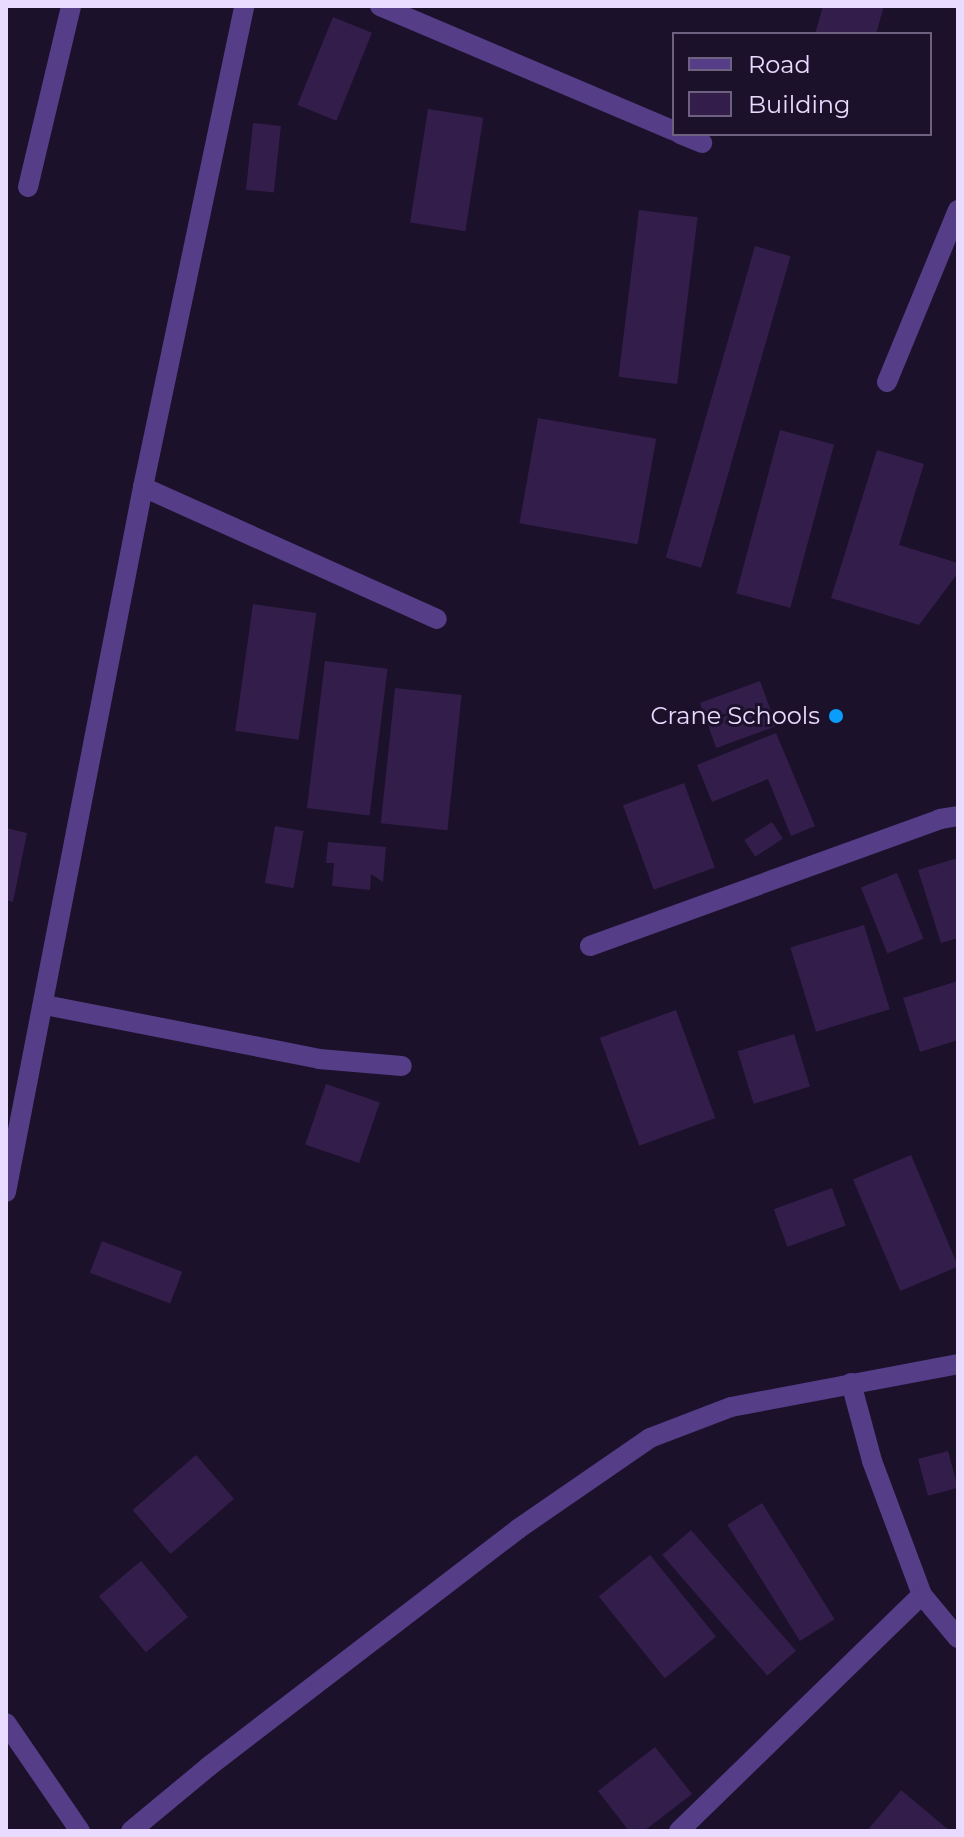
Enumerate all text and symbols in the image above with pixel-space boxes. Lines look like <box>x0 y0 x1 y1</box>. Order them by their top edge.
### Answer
legend <box>672 32 932 136</box>
text: Road <box>748 50 811 79</box>
text: Building <box>748 90 851 119</box>
place label: Crane Schools <box>651 702 820 730</box>
marker: Crane Schools <box>827 707 845 725</box>

